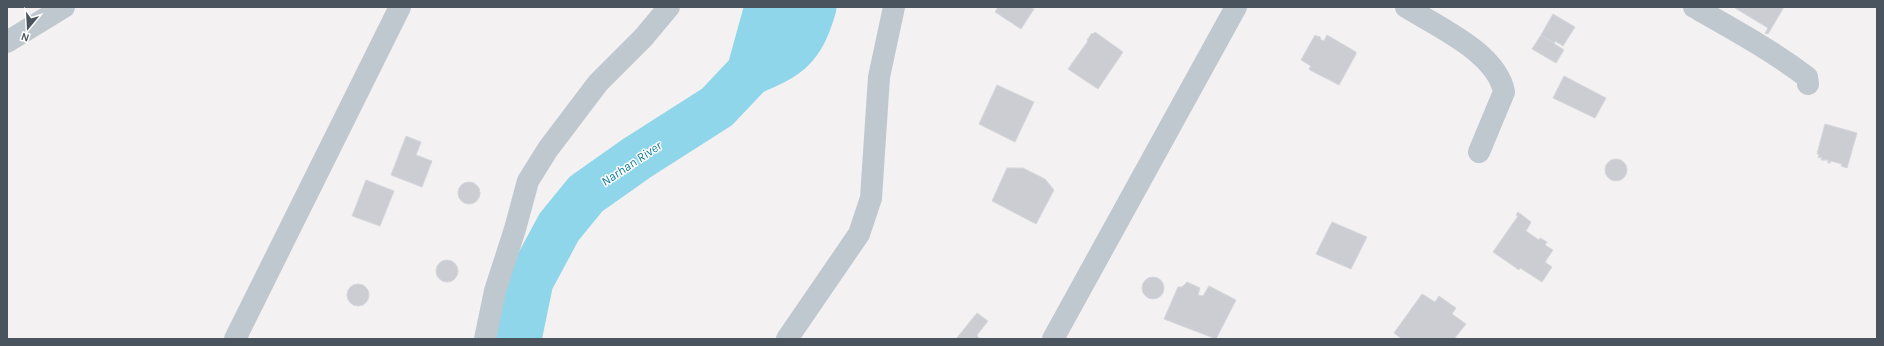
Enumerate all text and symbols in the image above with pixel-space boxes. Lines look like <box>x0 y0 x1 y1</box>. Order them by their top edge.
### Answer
north arrow <box>8 8 48 48</box>
text: N <box>19 30 31 44</box>
water label: Narhan River <box>598 137 665 189</box>

